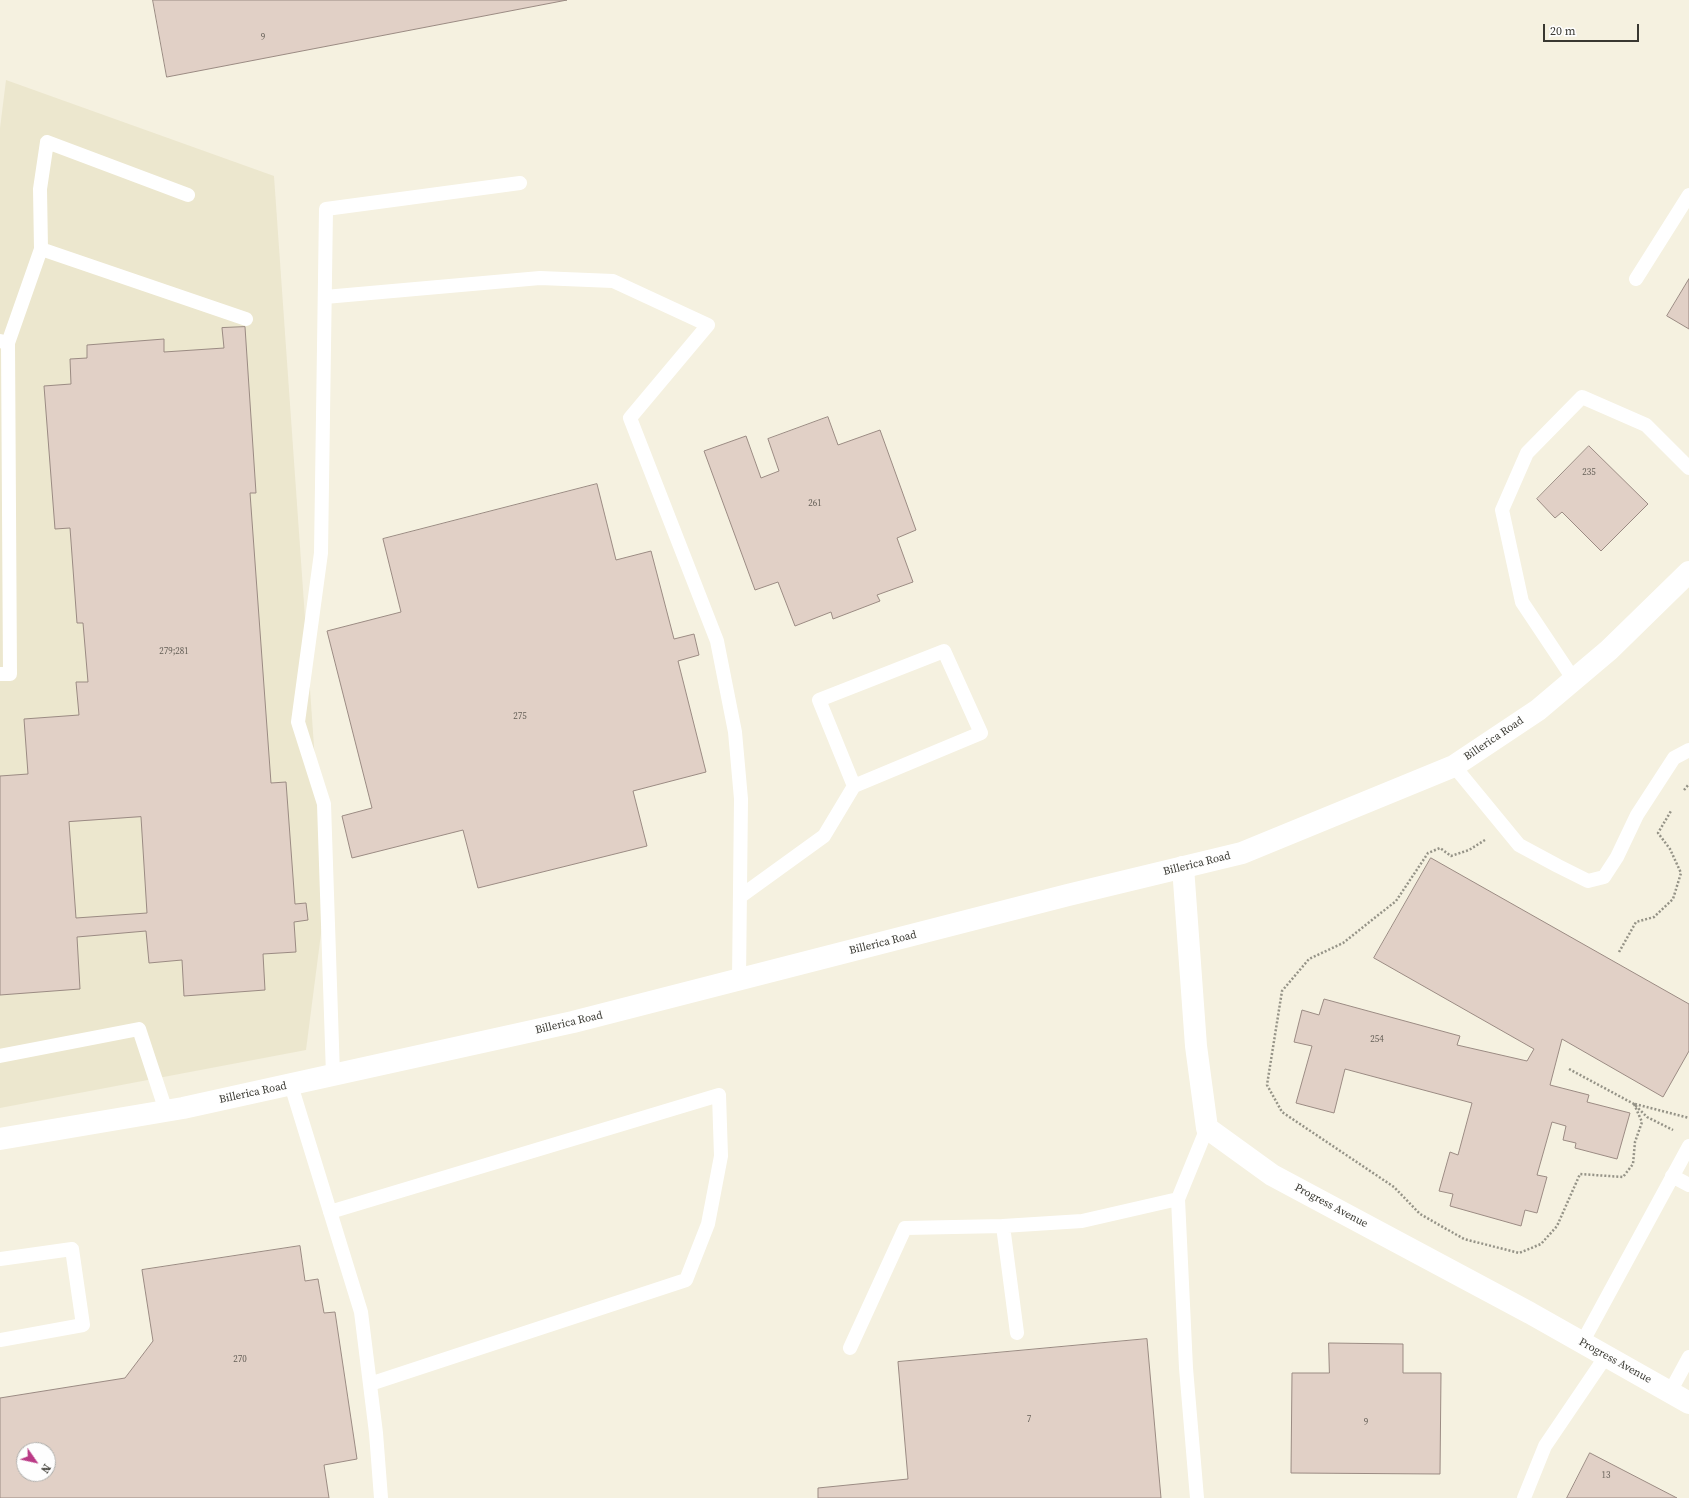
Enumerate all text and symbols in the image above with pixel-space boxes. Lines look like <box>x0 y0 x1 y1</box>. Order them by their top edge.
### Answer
scale bar <box>1545 16 1641 42</box>
text: 20 m <box>1550 23 1576 39</box>
house number: 9 <box>261 33 265 43</box>
house number: 235 <box>1582 468 1596 478</box>
house number: 261 <box>808 499 822 509</box>
house number: 279;281 <box>159 647 189 657</box>
house number: 275 <box>513 712 527 722</box>
street label: Billerica Road <box>1462 714 1526 764</box>
street label: Billerica Road <box>1162 849 1232 879</box>
street label: Billerica Road <box>848 928 918 958</box>
street label: Billerica Road <box>534 1009 604 1037</box>
house number: 254 <box>1370 1035 1384 1045</box>
street label: Billerica Road <box>218 1079 288 1107</box>
street label: Progress Avenue <box>1292 1181 1370 1231</box>
street label: Progress Avenue <box>1576 1336 1654 1386</box>
house number: 270 <box>233 1355 247 1365</box>
house number: 7 <box>1027 1415 1031 1425</box>
house number: 9 <box>1364 1418 1368 1428</box>
north arrow <box>16 1442 56 1482</box>
text: N <box>37 1461 54 1476</box>
house number: 13 <box>1602 1471 1610 1481</box>

